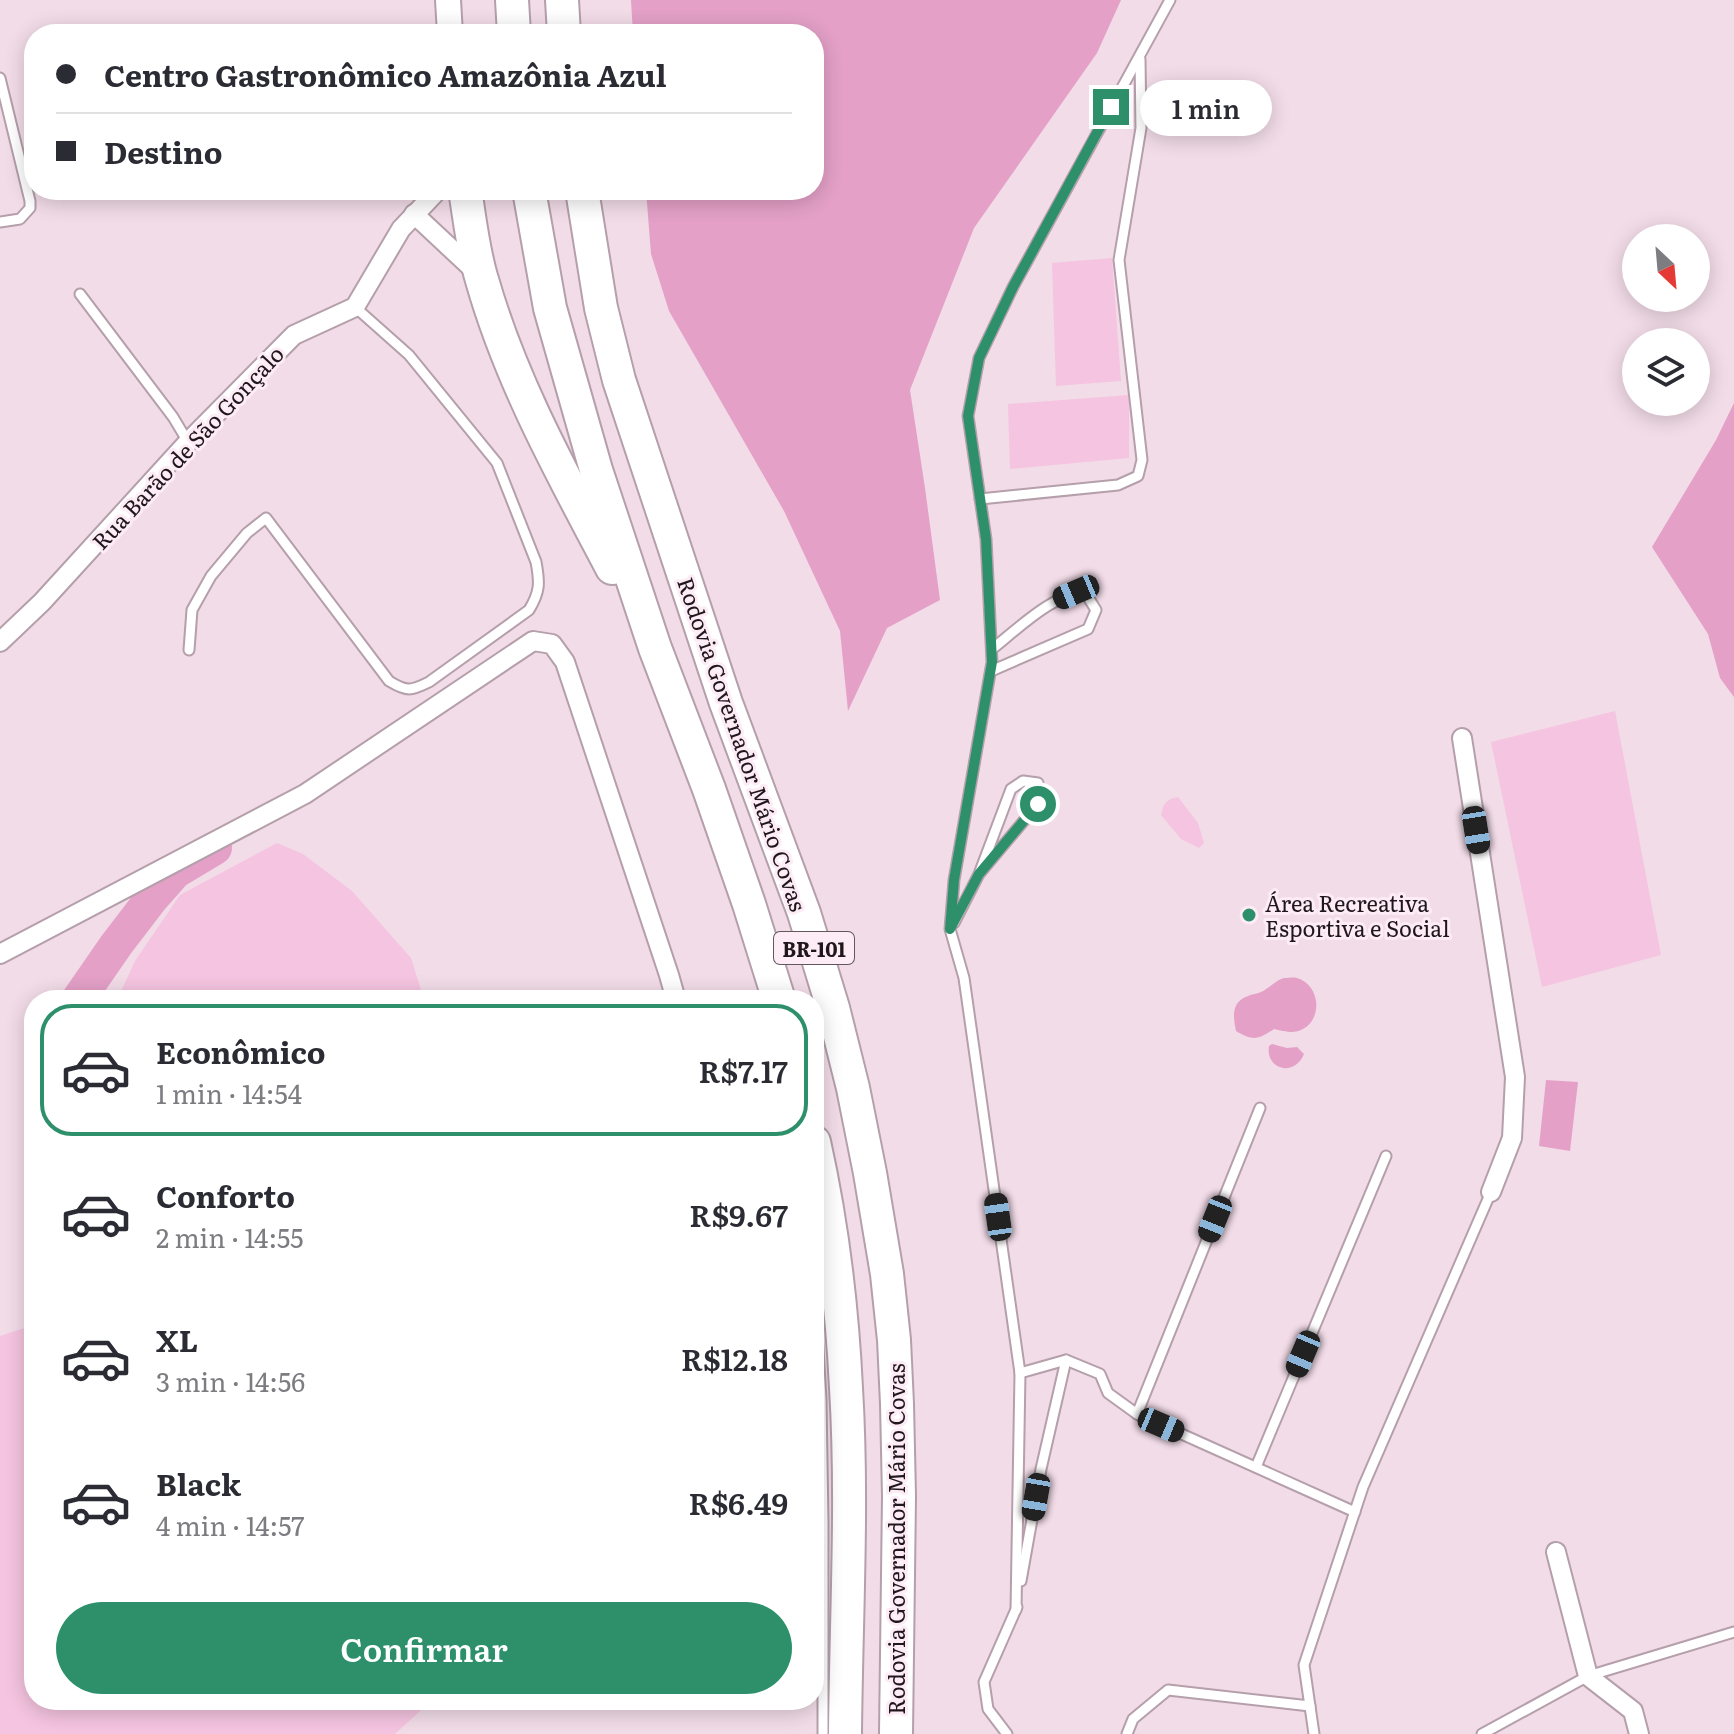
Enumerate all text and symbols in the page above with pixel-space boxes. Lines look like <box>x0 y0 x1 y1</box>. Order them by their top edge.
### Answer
text: Centro Gastronômico Amazônia Azul <box>104 52 667 96</box>
callout: 1 min <box>1139 79 1271 135</box>
text: 1 min <box>1172 88 1240 127</box>
route end <box>1093 89 1129 125</box>
text: Destino <box>104 129 222 173</box>
north arrow <box>1622 224 1710 312</box>
map controls <box>1622 224 1710 416</box>
button: layers <box>1622 328 1710 416</box>
street label: Rua Barão de São Gonçalo <box>83 338 291 556</box>
car <box>1049 572 1103 612</box>
street label: Rodovia Governador Mário Covas <box>670 573 816 915</box>
route start <box>1020 786 1056 822</box>
car <box>1460 804 1492 856</box>
place label: Área Recreativa Esportiva e Social <box>1265 886 1450 944</box>
marker: Área Recreativa Esportiva e Social <box>1240 906 1258 924</box>
road number: BR-101 <box>774 932 854 964</box>
text: Econômico <box>156 1029 325 1073</box>
icon: car <box>60 1034 132 1106</box>
text: R$7.17 <box>698 1048 788 1092</box>
text: 1 min · 14:54 <box>156 1073 302 1112</box>
text: Conforto <box>156 1173 295 1217</box>
icon: car <box>60 1178 132 1250</box>
text: R$9.67 <box>689 1192 788 1236</box>
car <box>983 1192 1013 1242</box>
car <box>1195 1192 1235 1246</box>
text: 2 min · 14:55 <box>156 1217 303 1256</box>
text: XL <box>156 1317 198 1361</box>
icon: car <box>60 1322 132 1394</box>
car <box>1283 1327 1323 1381</box>
text: R$12.18 <box>681 1336 788 1380</box>
text: 3 min · 14:56 <box>156 1361 305 1400</box>
street label: Rodovia Governador Mário Covas <box>879 1363 912 1715</box>
car <box>1134 1405 1188 1445</box>
text: Black <box>156 1461 241 1505</box>
icon: car <box>60 1466 132 1538</box>
car <box>1020 1471 1052 1523</box>
text: R$6.49 <box>689 1480 788 1524</box>
text: 4 min · 14:57 <box>156 1505 304 1544</box>
button: Confirmar <box>56 1602 792 1694</box>

